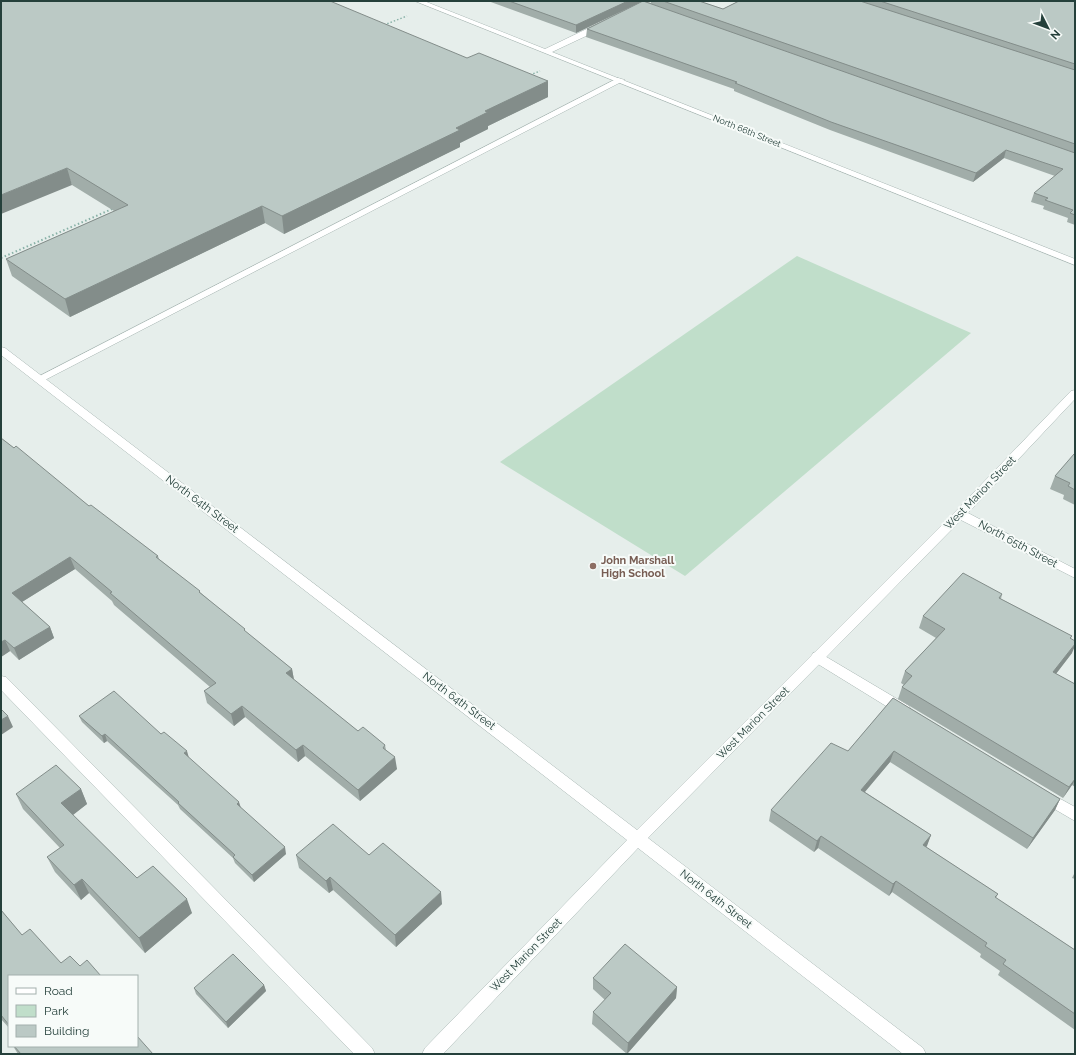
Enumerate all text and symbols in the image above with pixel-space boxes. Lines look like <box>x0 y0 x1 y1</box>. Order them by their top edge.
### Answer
north arrow <box>1028 8 1068 48</box>
text: N <box>1047 27 1063 42</box>
street label: North 66th Street <box>712 113 782 149</box>
street label: West Marion Street <box>942 453 1019 532</box>
street label: North 64th Street <box>163 472 241 536</box>
street label: North 65th Street <box>976 518 1060 570</box>
place label: John Marshall High School <box>601 554 675 580</box>
marker: John Marshall High School <box>588 561 598 571</box>
street label: North 64th Street <box>420 669 498 733</box>
street label: West Marion Street <box>714 684 792 762</box>
street label: North 64th Street <box>677 867 755 931</box>
street label: West Marion Street <box>488 915 565 994</box>
legend <box>8 975 138 1047</box>
text: Road <box>44 984 73 998</box>
text: Park <box>44 1004 69 1018</box>
text: Building <box>44 1024 90 1038</box>

